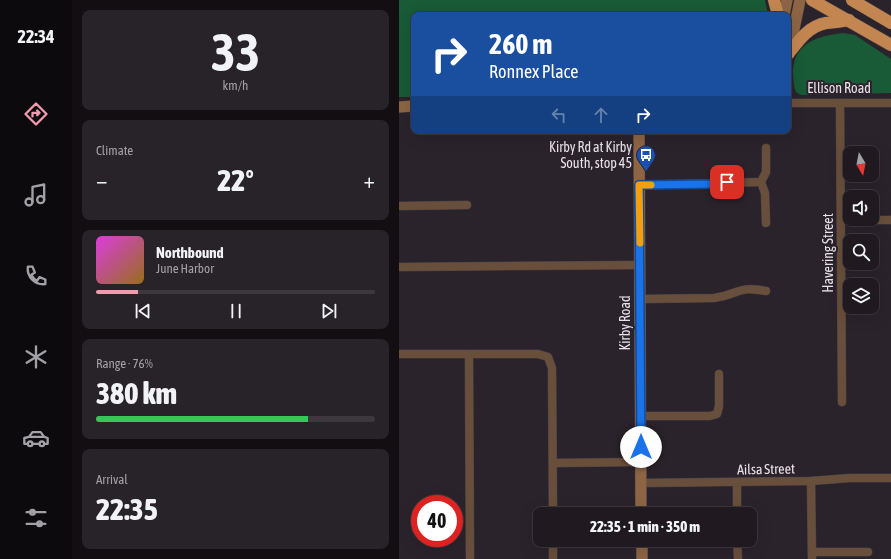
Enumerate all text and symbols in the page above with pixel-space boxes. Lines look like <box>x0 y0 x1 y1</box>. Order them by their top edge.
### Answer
text: 33 <box>211 22 260 82</box>
text: 22:34 <box>17 26 55 47</box>
icon: right <box>423 28 475 80</box>
text: 260 m <box>489 28 552 60</box>
text: Ronnex Place <box>489 61 578 82</box>
text: km/h <box>223 78 248 93</box>
street label: Ellison Road <box>807 80 871 96</box>
icon: directions <box>22 100 50 128</box>
icon: left <box>548 104 570 126</box>
icon: ahead <box>590 104 612 126</box>
icon: right <box>632 104 654 126</box>
place label: Kirby Rd at Kirby South, stop 45 <box>549 139 632 171</box>
text: Climate <box>96 143 133 158</box>
bus stop icon: Kirby Rd at Kirby South, stop 45 <box>635 144 657 172</box>
north arrow <box>843 146 879 182</box>
map controls <box>843 146 879 314</box>
text: 22° <box>217 163 254 197</box>
pin <box>710 165 744 199</box>
text: − <box>96 167 107 193</box>
text: + <box>364 167 375 193</box>
icon: arrive <box>716 171 738 193</box>
icon: music <box>22 181 50 209</box>
button: sound <box>843 190 879 226</box>
street label: Havering Street <box>820 213 836 293</box>
button: search <box>843 234 879 270</box>
text: Northbound <box>156 244 224 261</box>
text: June Harbor <box>156 261 214 276</box>
icon: phone <box>22 262 50 290</box>
button: layers <box>843 278 879 314</box>
street label: Kirby Road <box>617 295 633 351</box>
icon: previous <box>132 300 154 322</box>
icon: pause <box>225 300 247 322</box>
icon: next <box>318 300 340 322</box>
icon: climate <box>22 343 50 371</box>
text: Range · 76% <box>96 356 153 371</box>
text: 380 km <box>96 376 177 410</box>
icon: car <box>22 424 50 452</box>
position arrow <box>620 426 662 468</box>
street label: Ailsa Street <box>737 460 795 478</box>
text: Arrival <box>96 472 128 487</box>
text: 22:35 <box>96 492 158 526</box>
speed limit sign: 40 <box>411 495 463 547</box>
icon: filters <box>22 504 50 532</box>
text: 22:35 · 1 min · 350 m <box>590 518 700 535</box>

